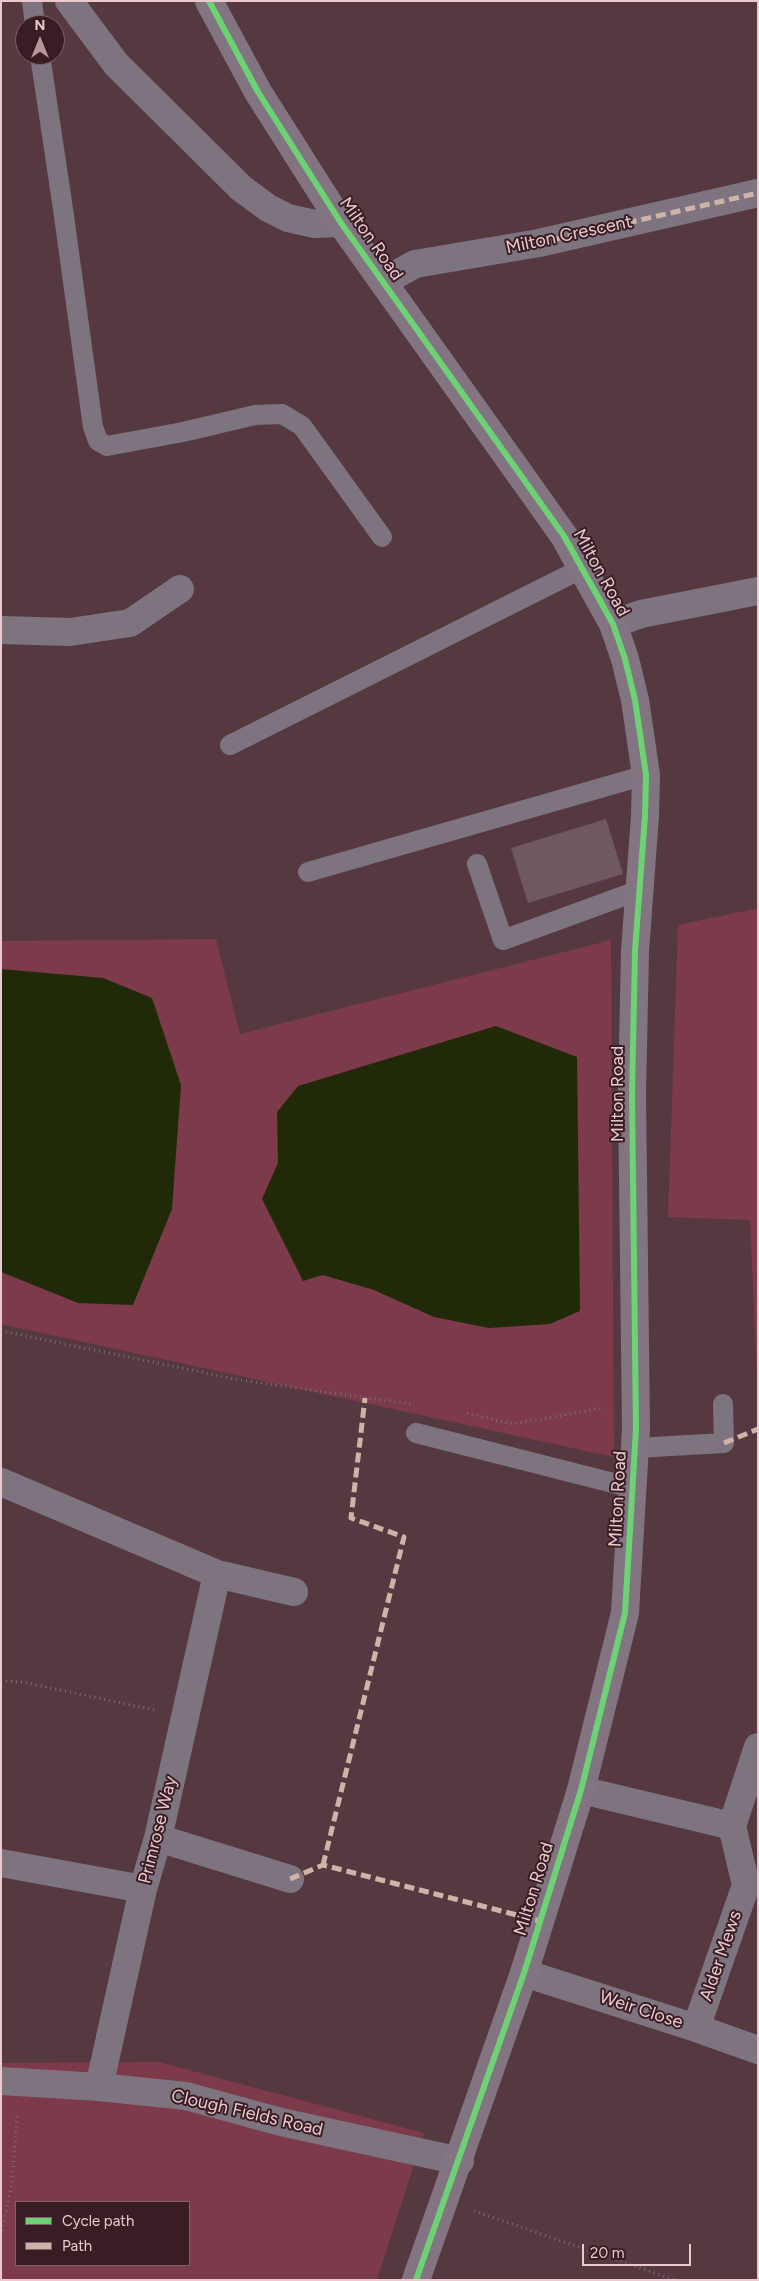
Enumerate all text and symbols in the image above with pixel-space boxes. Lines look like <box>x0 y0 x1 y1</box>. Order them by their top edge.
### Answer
north arrow <box>15 15 65 65</box>
text: N <box>35 17 45 34</box>
street label: Milton Road <box>334 193 408 285</box>
street label: Milton Crescent <box>504 211 634 259</box>
street label: Milton Road <box>568 526 634 620</box>
street label: Milton Road <box>607 1046 629 1142</box>
street label: Milton Road <box>605 1450 631 1548</box>
street label: Primrose Way <box>134 1774 182 1886</box>
street label: Milton Road <box>510 1840 558 1938</box>
street label: Alder Mews <box>695 1908 747 2004</box>
street label: Weir Close <box>596 1986 686 2034</box>
street label: Clough Fields Road <box>169 2085 325 2141</box>
legend <box>15 2201 190 2266</box>
text: Cycle path <box>62 2212 134 2230</box>
scale bar <box>584 2234 693 2266</box>
text: Path <box>62 2237 92 2255</box>
text: 20 m <box>590 2244 624 2262</box>

